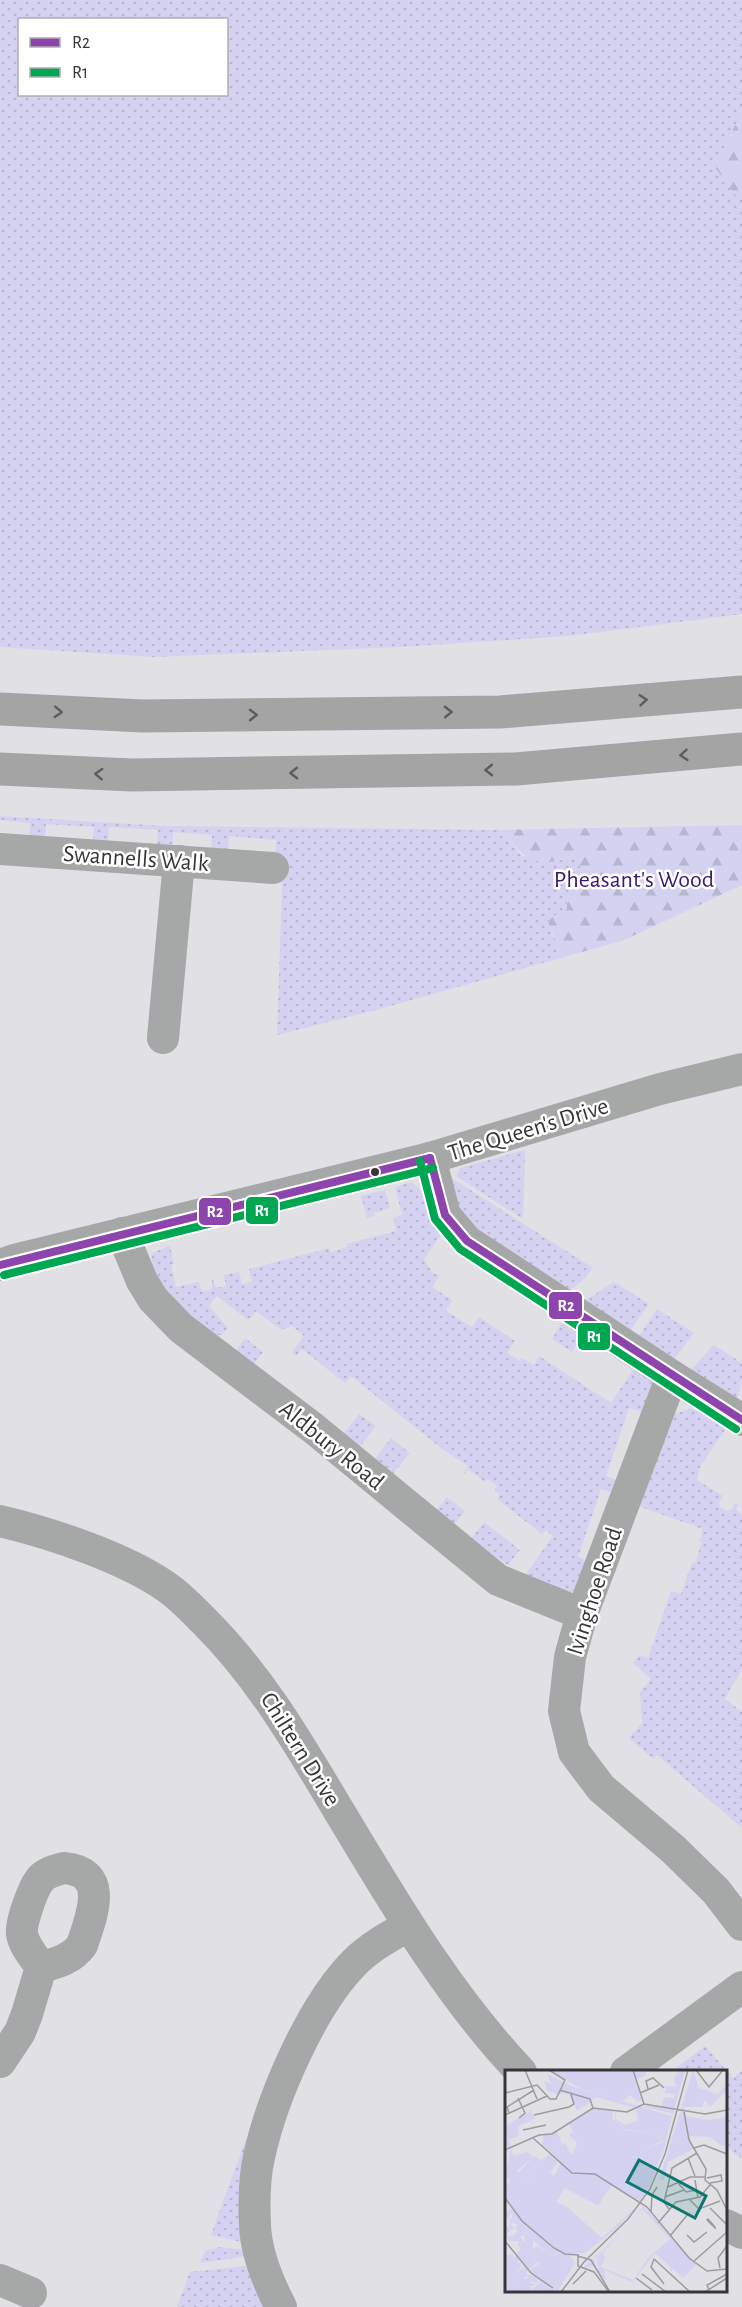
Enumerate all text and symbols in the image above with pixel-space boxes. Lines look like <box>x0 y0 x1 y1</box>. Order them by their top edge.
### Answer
legend <box>18 18 228 96</box>
text: R2 <box>72 34 90 52</box>
text: R1 <box>72 64 88 82</box>
one-way arrow <box>638 694 647 707</box>
one-way arrow <box>54 705 63 718</box>
one-way arrow <box>444 706 453 718</box>
one-way arrow <box>249 708 258 721</box>
one-way arrow <box>679 748 688 761</box>
one-way arrow <box>485 763 494 776</box>
one-way arrow <box>95 767 104 780</box>
one-way arrow <box>290 767 299 779</box>
street label: Swannells Walk <box>62 842 210 876</box>
park label: Pheasant's Wood <box>554 868 714 892</box>
street label: The Queen's Drive <box>445 1094 611 1166</box>
unlabelled marker <box>369 1166 381 1178</box>
line badge: R1 <box>245 1196 279 1225</box>
line badge: R2 <box>198 1197 232 1226</box>
text: R1 <box>254 1203 270 1219</box>
text: R2 <box>207 1204 224 1220</box>
line badge: R2 <box>548 1291 583 1320</box>
text: R2 <box>558 1298 575 1314</box>
line badge: R1 <box>577 1322 611 1351</box>
text: R1 <box>586 1329 602 1345</box>
street label: Aldbury Road <box>275 1397 388 1495</box>
street label: Ivinghoe Road <box>563 1524 627 1658</box>
street label: Chiltern Drive <box>256 1688 345 1811</box>
inset map <box>505 2070 727 2292</box>

